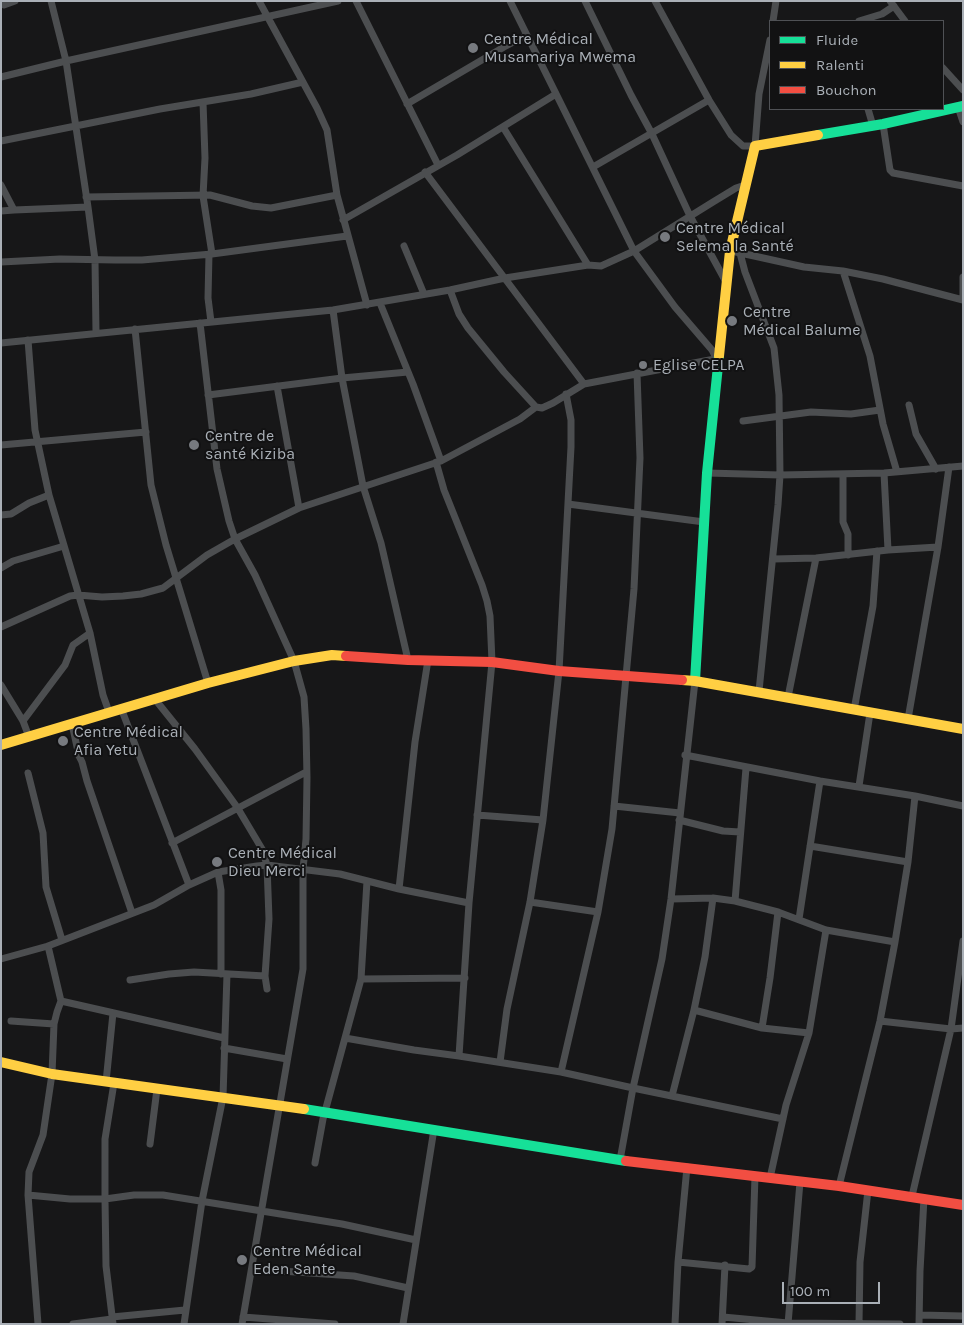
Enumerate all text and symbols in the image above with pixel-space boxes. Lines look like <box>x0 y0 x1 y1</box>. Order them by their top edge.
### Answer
legend <box>769 20 944 110</box>
place label: Centre Médical Musamariya Mwema <box>484 29 636 67</box>
text: Fluide <box>816 31 858 49</box>
marker: Centre Médical Musamariya Mwema <box>466 41 480 55</box>
text: Ralenti <box>816 56 865 74</box>
text: Bouchon <box>816 81 877 99</box>
place label: Centre Médical Selema la Santé <box>676 218 794 256</box>
marker: Centre Médical Selema la Santé <box>658 230 672 244</box>
place label: Centre Médical Balume <box>743 302 860 340</box>
marker: Centre Médical Balume <box>725 314 739 328</box>
place label: Eglise CELPA <box>653 355 744 375</box>
marker: Eglise CELPA <box>637 359 649 371</box>
place label: Centre de santé Kiziba <box>205 426 295 464</box>
marker: Centre de santé Kiziba <box>187 438 201 452</box>
place label: Centre Médical Afia Yetu <box>74 722 183 760</box>
marker: Centre Médical Afia Yetu <box>56 734 70 748</box>
place label: Centre Médical Dieu Merci <box>228 843 337 881</box>
marker: Centre Médical Dieu Merci <box>210 855 224 869</box>
place label: Centre Médical Eden Sante <box>253 1241 362 1279</box>
marker: Centre Médical Eden Sante <box>235 1253 249 1267</box>
scale bar <box>784 1272 882 1304</box>
text: 100 m <box>790 1282 830 1300</box>

